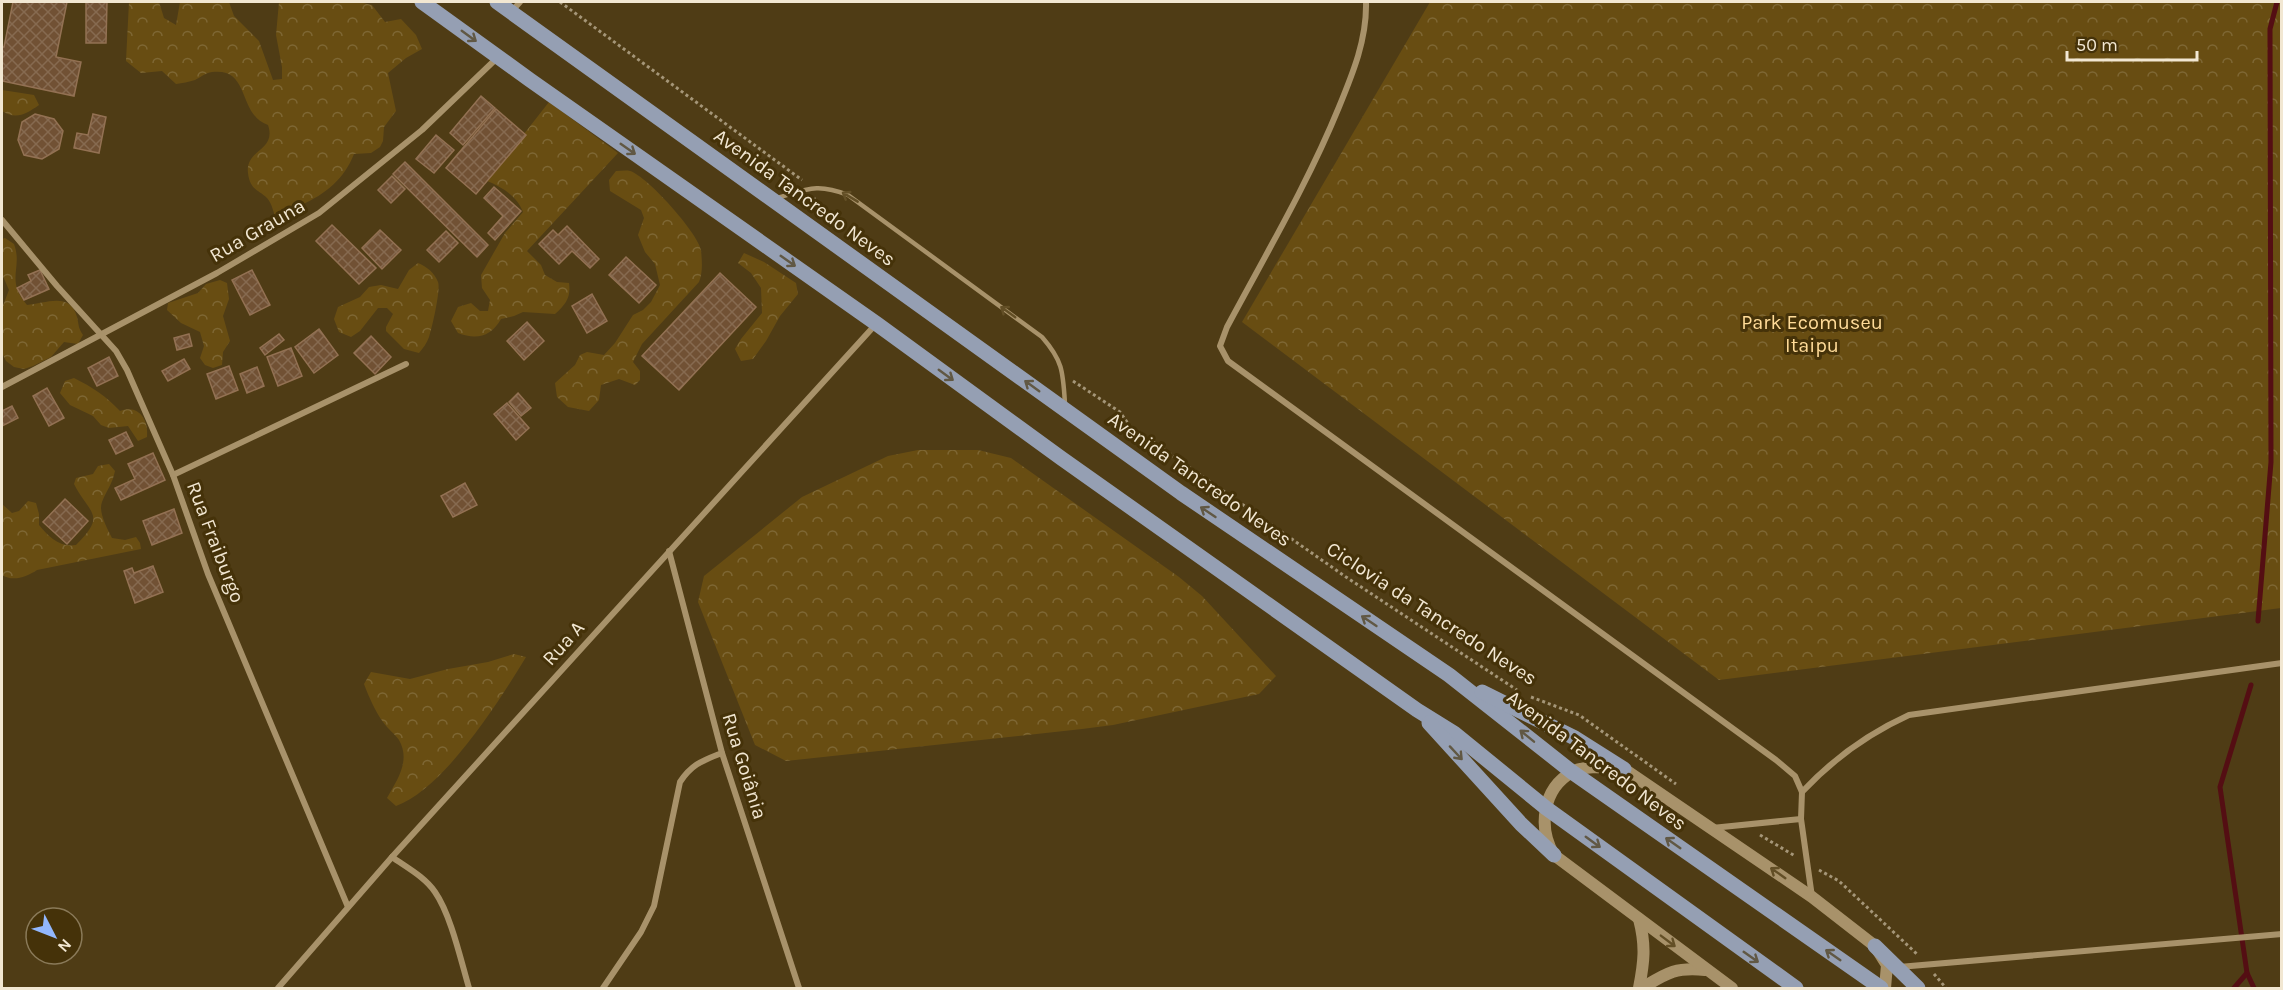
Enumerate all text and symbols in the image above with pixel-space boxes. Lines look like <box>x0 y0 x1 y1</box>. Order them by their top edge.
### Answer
scale bar <box>2067 24 2198 62</box>
one-way arrow <box>461 30 477 42</box>
text: 50 m <box>2076 34 2118 56</box>
street label: Avenida Tancredo Neves <box>710 124 900 271</box>
one-way arrow <box>620 143 636 155</box>
one-way arrow <box>842 191 859 203</box>
street label: Rua Grauna <box>205 194 309 267</box>
one-way arrow <box>779 255 795 267</box>
one-way arrow <box>1000 306 1016 318</box>
park label: Park Ecomuseu Itaipu <box>1741 311 1883 357</box>
one-way arrow <box>938 368 954 381</box>
one-way arrow <box>1025 380 1041 392</box>
street label: Avenida Tancredo Neves <box>1104 407 1296 551</box>
street label: Rua Fraiburgo <box>182 478 249 606</box>
one-way arrow <box>1200 506 1216 518</box>
street label: Ciclovia da Tancredo Neves <box>1322 537 1541 690</box>
one-way arrow <box>1361 615 1378 627</box>
street label: Rua A <box>538 616 589 670</box>
street label: Avenida Tancredo Neves <box>1503 685 1691 835</box>
street label: Rua Goiânia <box>717 710 772 822</box>
one-way arrow <box>1519 729 1535 742</box>
one-way arrow <box>1449 745 1463 760</box>
one-way arrow <box>1584 836 1600 849</box>
one-way arrow <box>1666 837 1682 849</box>
one-way arrow <box>1770 867 1786 879</box>
north arrow <box>24 906 84 966</box>
text: N <box>54 935 76 956</box>
one-way arrow <box>1659 935 1675 947</box>
one-way arrow <box>1825 949 1842 961</box>
one-way arrow <box>1742 951 1759 963</box>

